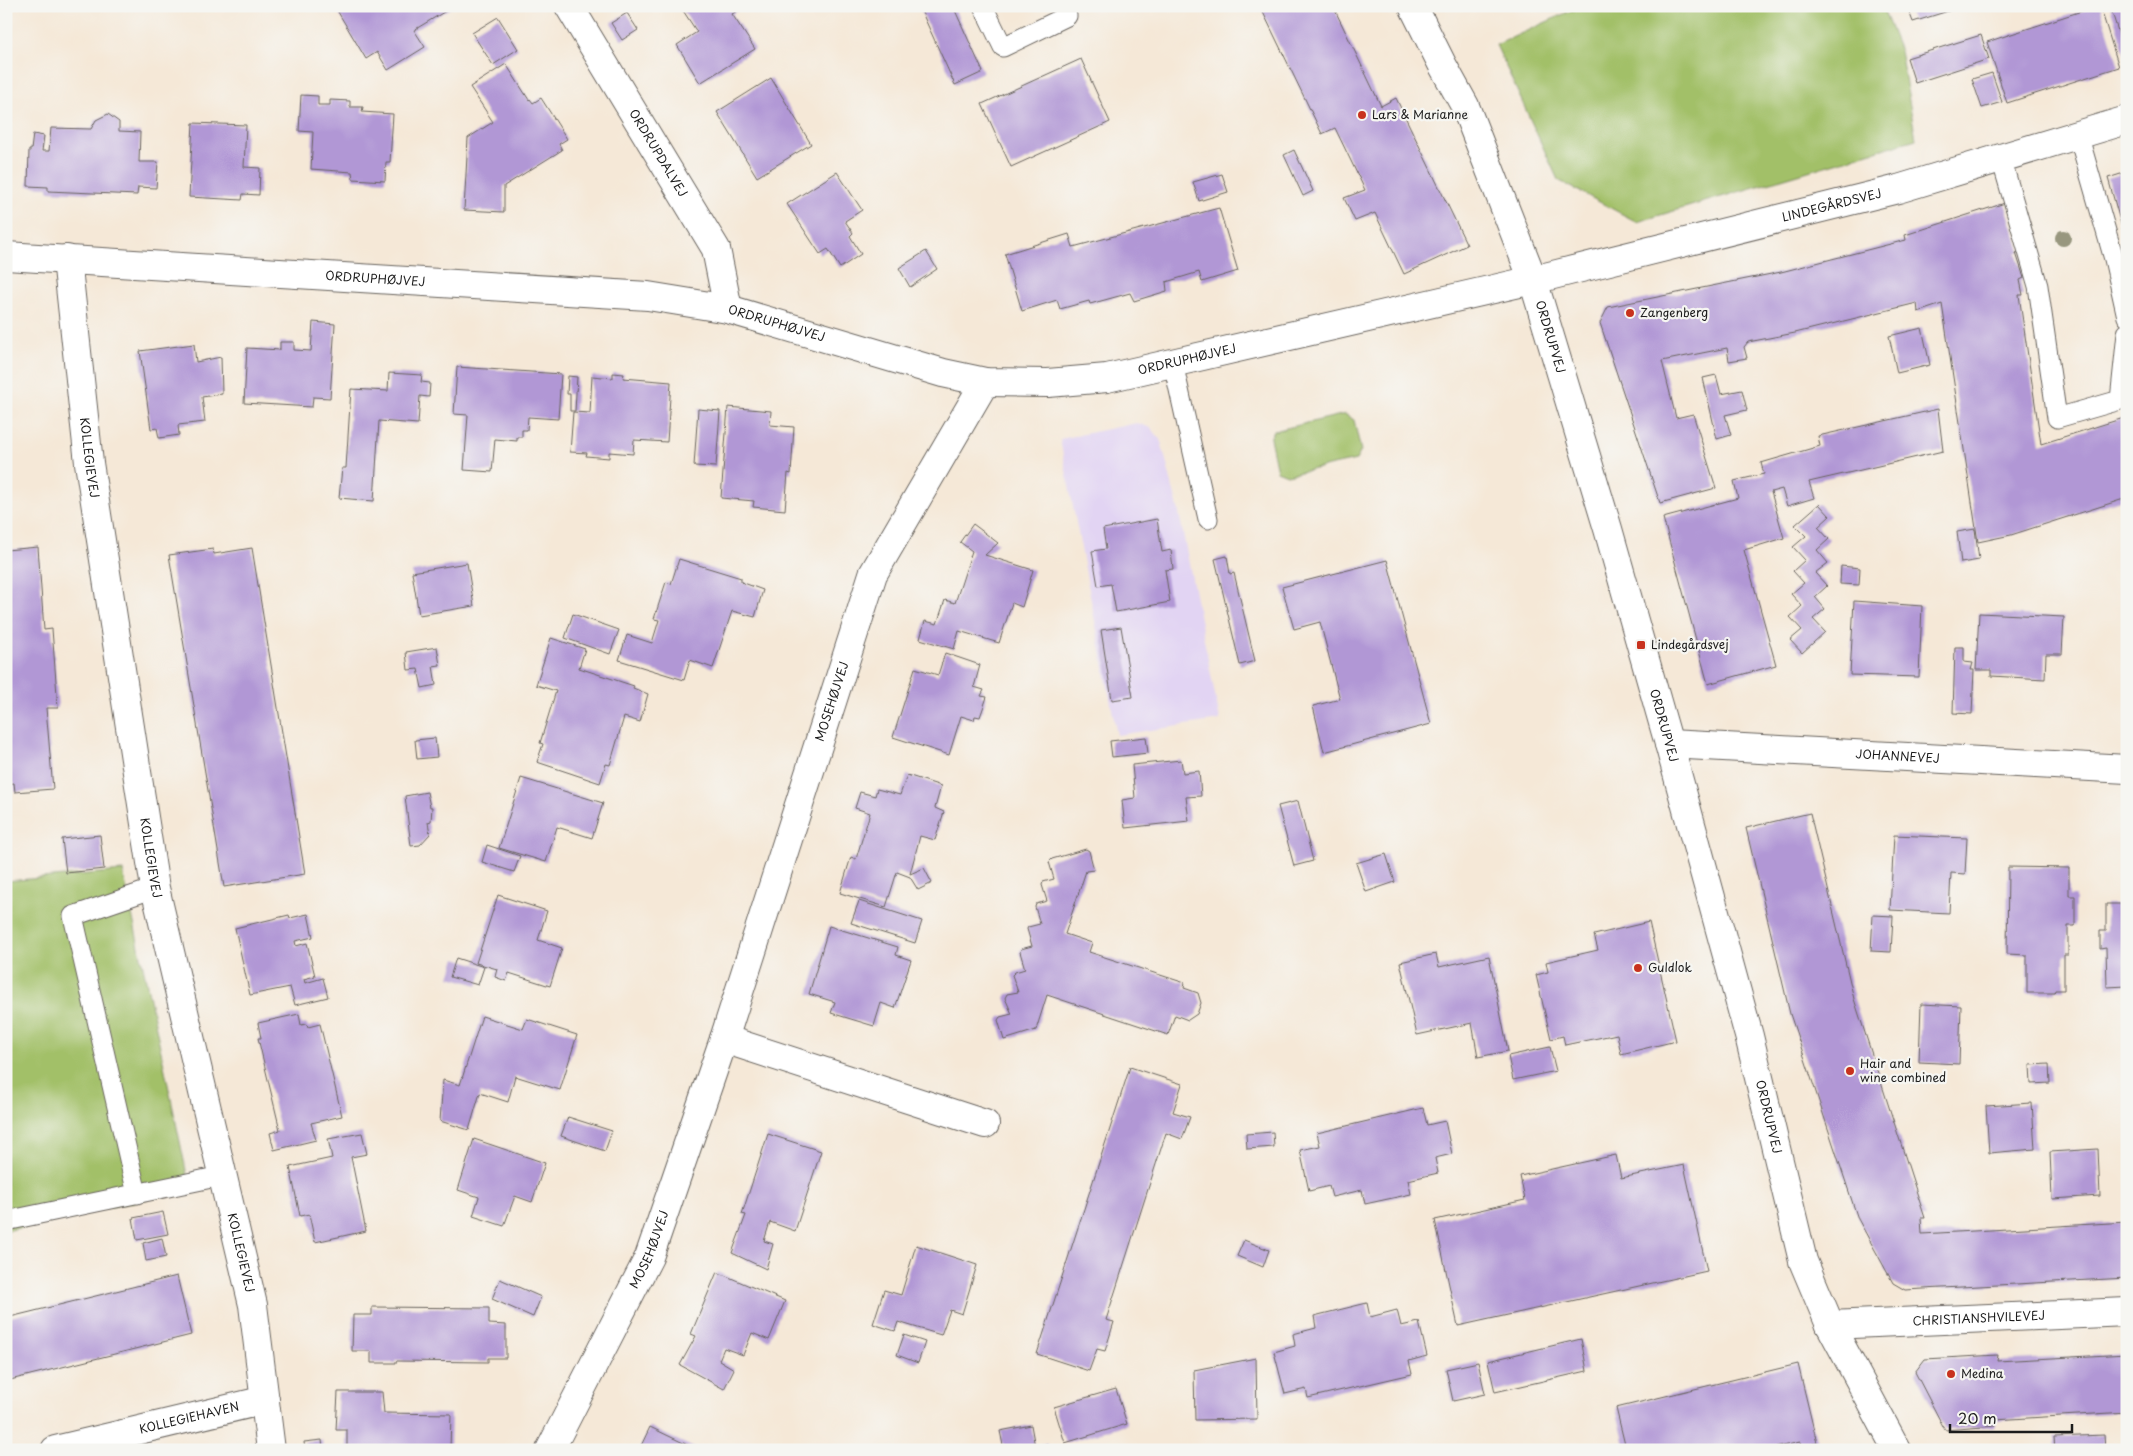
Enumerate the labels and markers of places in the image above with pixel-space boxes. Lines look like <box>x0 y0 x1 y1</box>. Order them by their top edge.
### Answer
place label: Lars & Marianne <box>1372 105 1468 123</box>
marker: Lars & Marianne <box>1356 109 1368 121</box>
place label: Zangenberg <box>1640 303 1708 321</box>
marker: Zangenberg <box>1624 307 1636 319</box>
place label: Lindegårdsvej <box>1651 635 1729 653</box>
marker: Lindegårdsvej <box>1635 639 1647 651</box>
place label: Guldlok <box>1648 958 1693 976</box>
marker: Guldlok <box>1632 962 1644 974</box>
place label: Hair and wine combined <box>1860 1054 1946 1086</box>
marker: Hair and wine combined <box>1844 1065 1856 1077</box>
place label: Medina <box>1961 1364 2004 1382</box>
marker: Medina <box>1945 1368 1957 1380</box>

